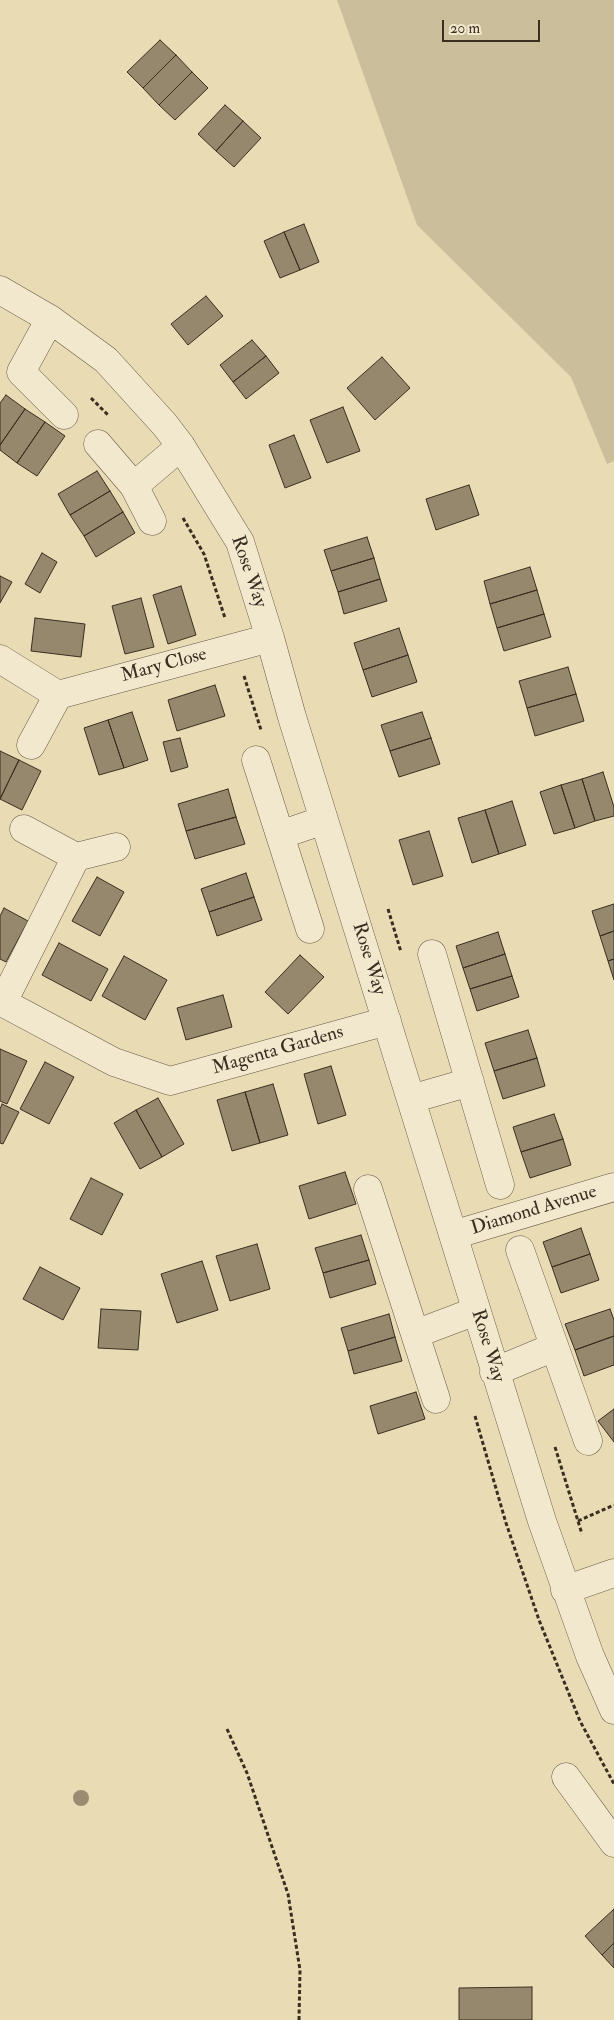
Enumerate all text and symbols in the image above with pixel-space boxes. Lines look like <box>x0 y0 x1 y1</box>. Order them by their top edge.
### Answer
scale bar <box>444 10 542 42</box>
text: 20 m <box>450 19 480 38</box>
street label: Rose Way <box>225 533 271 611</box>
street label: Mary Close <box>119 644 209 688</box>
street label: Rose Way <box>346 920 390 998</box>
street label: Magenta Gardens <box>210 1021 346 1081</box>
street label: Diamond Avenue <box>468 1181 600 1241</box>
street label: Rose Way <box>465 1307 509 1385</box>

